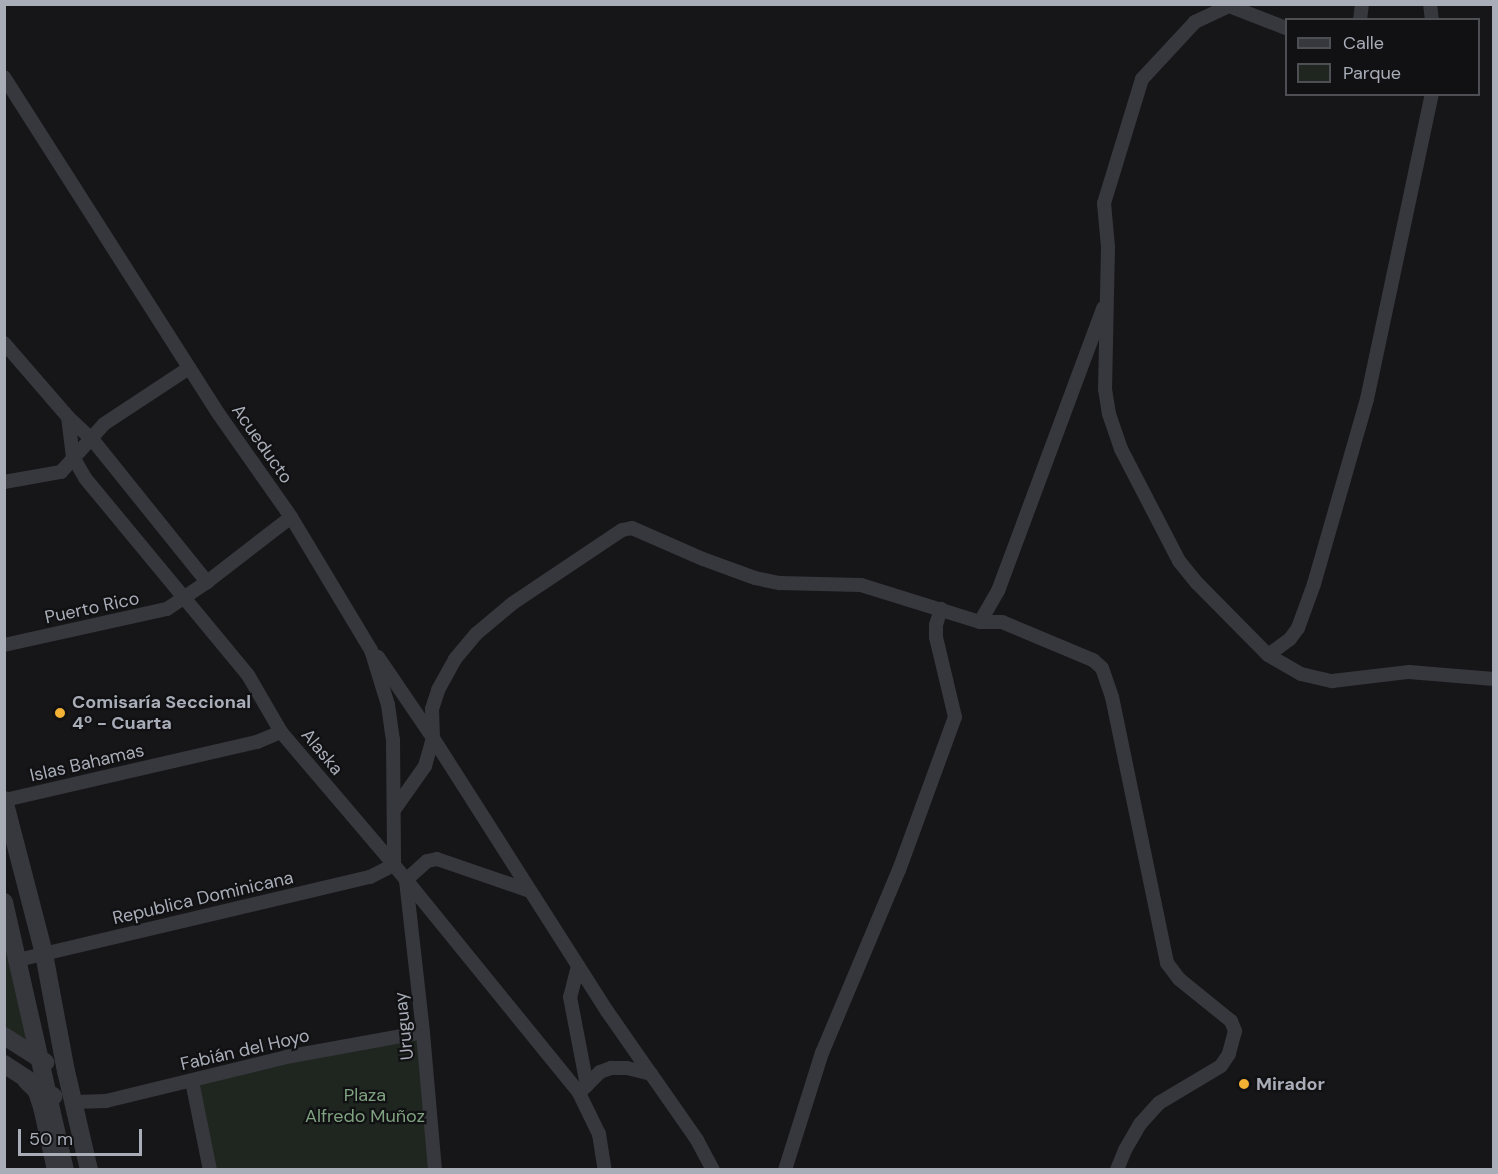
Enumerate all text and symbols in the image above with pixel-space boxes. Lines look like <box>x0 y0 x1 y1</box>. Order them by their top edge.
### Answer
legend <box>1285 18 1480 96</box>
text: Calle <box>1343 31 1384 55</box>
text: Parque <box>1343 61 1401 85</box>
street label: Acueducto <box>227 400 297 488</box>
street label: Puerto Rico <box>43 587 141 629</box>
place label: Comisaría Seccional 4º - Cuarta <box>72 692 251 734</box>
marker: Comisaría Seccional 4º - Cuarta <box>53 706 67 720</box>
street label: Alaska <box>297 725 347 779</box>
street label: Islas Bahamas <box>28 739 146 787</box>
street label: Republica Dominicana <box>111 867 295 929</box>
street label: Uruguay <box>390 991 418 1061</box>
street label: Fabián del Hoyo <box>178 1025 312 1075</box>
place label: Mirador <box>1256 1073 1325 1095</box>
marker: Mirador <box>1237 1077 1251 1091</box>
park label: Plaza Alfredo Muñoz <box>305 1085 425 1128</box>
scale bar <box>21 1117 146 1155</box>
text: 50 m <box>29 1127 73 1151</box>

